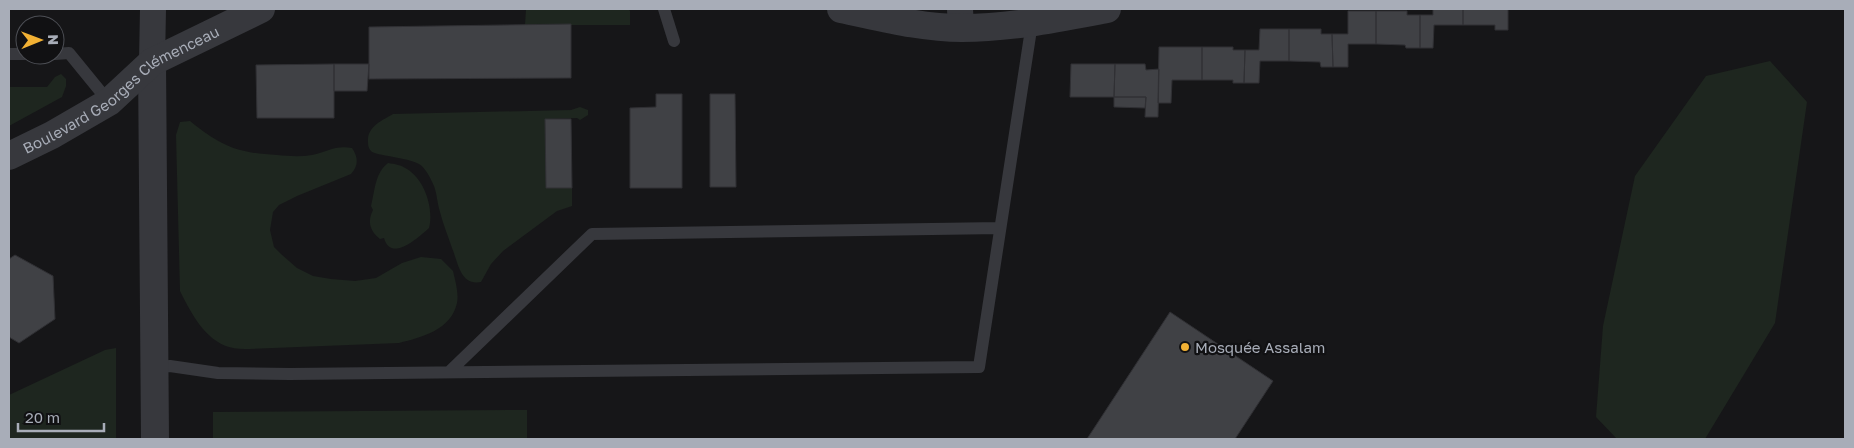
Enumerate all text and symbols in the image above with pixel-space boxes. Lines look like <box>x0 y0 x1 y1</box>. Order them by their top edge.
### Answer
north arrow <box>15 15 65 65</box>
street label: Boulevard Georges Clémenceau <box>20 22 222 157</box>
text: N <box>45 34 62 45</box>
place label: Mosquée Assalam <box>1195 338 1325 356</box>
marker: Mosquée Assalam <box>1179 341 1191 353</box>
scale bar <box>18 400 104 432</box>
text: 20 m <box>25 408 60 426</box>

